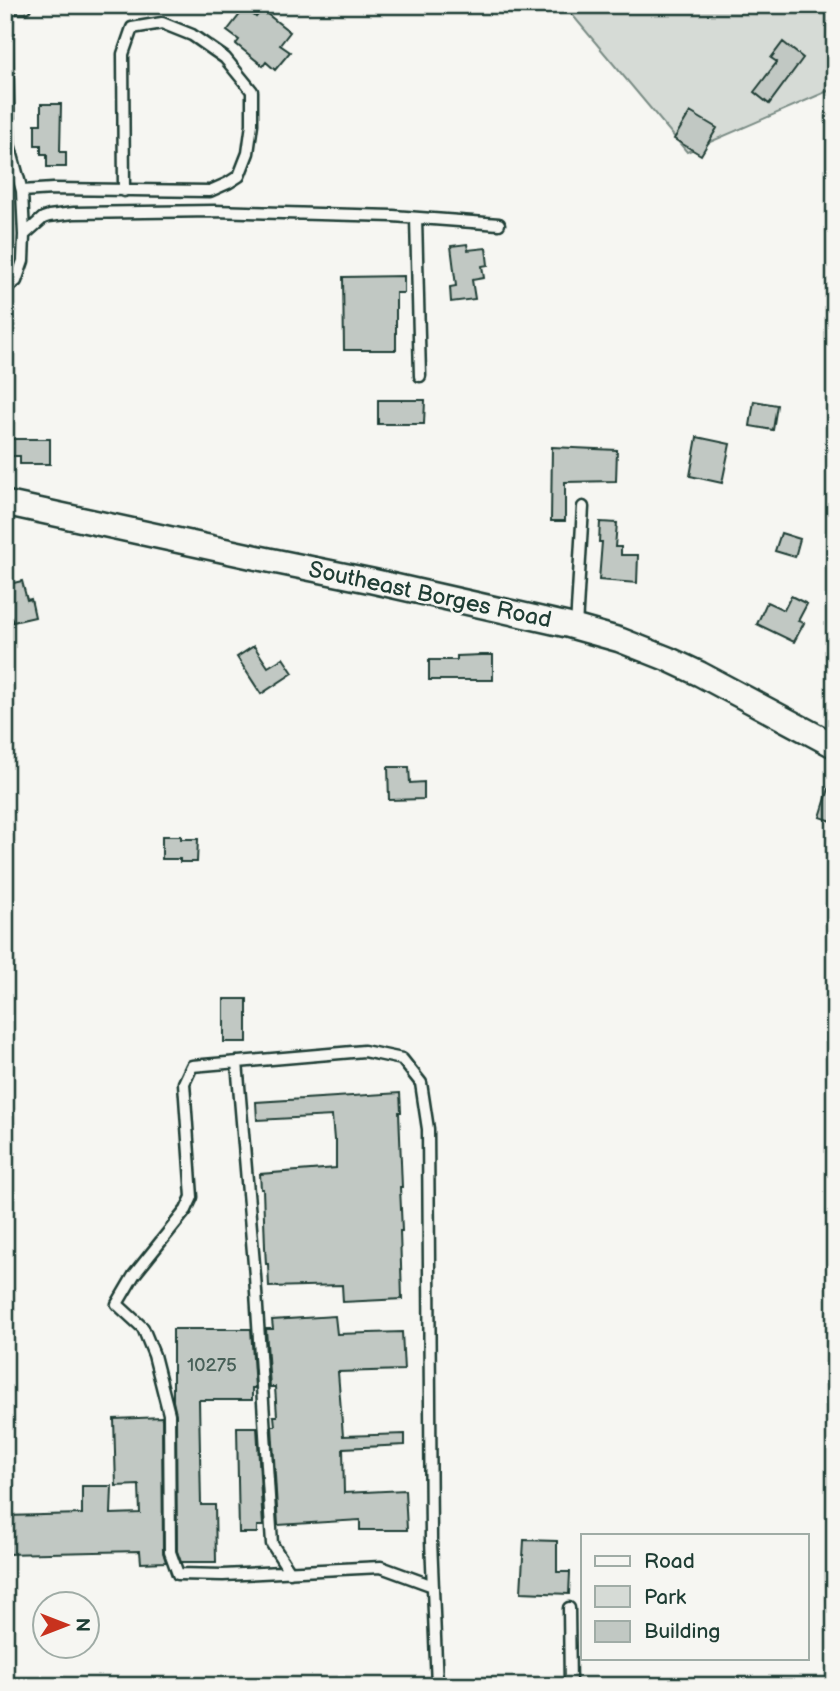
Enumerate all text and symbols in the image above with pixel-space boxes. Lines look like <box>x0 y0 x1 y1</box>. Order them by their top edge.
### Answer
street label: Southeast Borges Road <box>306 556 554 634</box>
house number: 10275 <box>187 1354 237 1377</box>
legend <box>581 1534 808 1660</box>
text: Road <box>644 1549 695 1574</box>
text: Park <box>644 1585 687 1610</box>
north arrow <box>32 1590 102 1660</box>
text: N <box>70 1618 93 1632</box>
text: Building <box>644 1619 720 1644</box>

